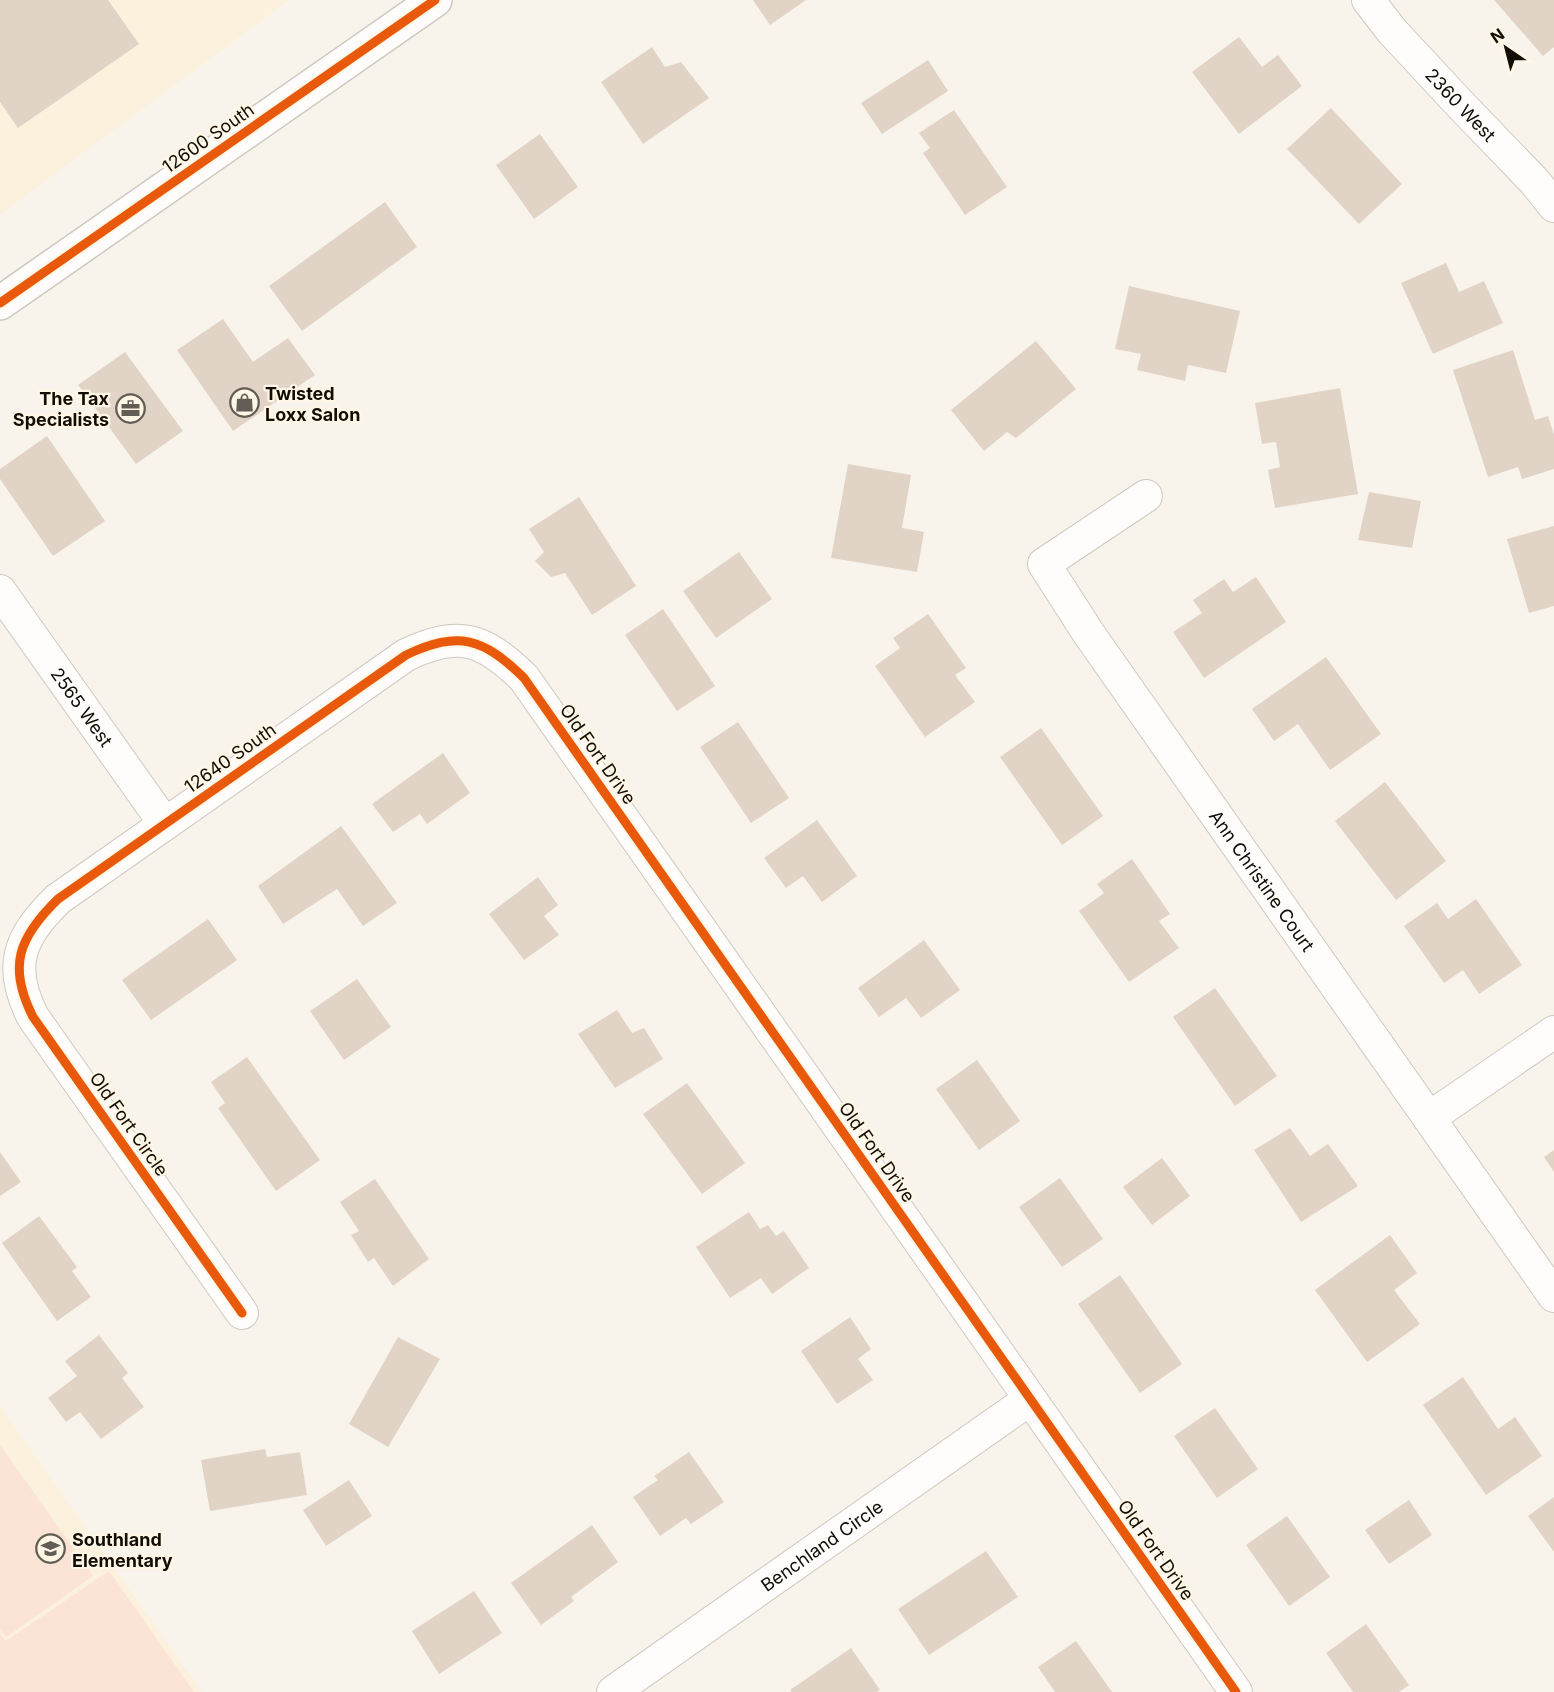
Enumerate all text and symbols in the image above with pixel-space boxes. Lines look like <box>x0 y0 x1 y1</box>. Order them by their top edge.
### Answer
north arrow <box>1476 18 1536 78</box>
text: N <box>1487 24 1508 47</box>
street label: 2360 West <box>1421 64 1500 145</box>
street label: 12600 South <box>158 99 258 177</box>
place label: Twisted Loxx Salon <box>265 383 360 425</box>
shop icon: Twisted Loxx Salon <box>228 387 260 419</box>
place label: The Tax Specialists <box>13 388 110 430</box>
office icon: The Tax Specialists <box>114 392 146 424</box>
street label: 2565 West <box>47 663 117 751</box>
street label: Old Fort Drive <box>556 700 640 808</box>
street label: 12640 South <box>180 719 280 797</box>
street label: Ann Christine Court <box>1205 806 1319 955</box>
street label: Old Fort Circle <box>85 1068 173 1180</box>
street label: Old Fort Drive <box>835 1098 919 1206</box>
street label: Benchland Circle <box>757 1495 887 1595</box>
street label: Old Fort Drive <box>1114 1496 1198 1604</box>
place label: Southland Elementary <box>72 1529 173 1571</box>
school or university icon: Southland Elementary <box>35 1533 67 1565</box>

